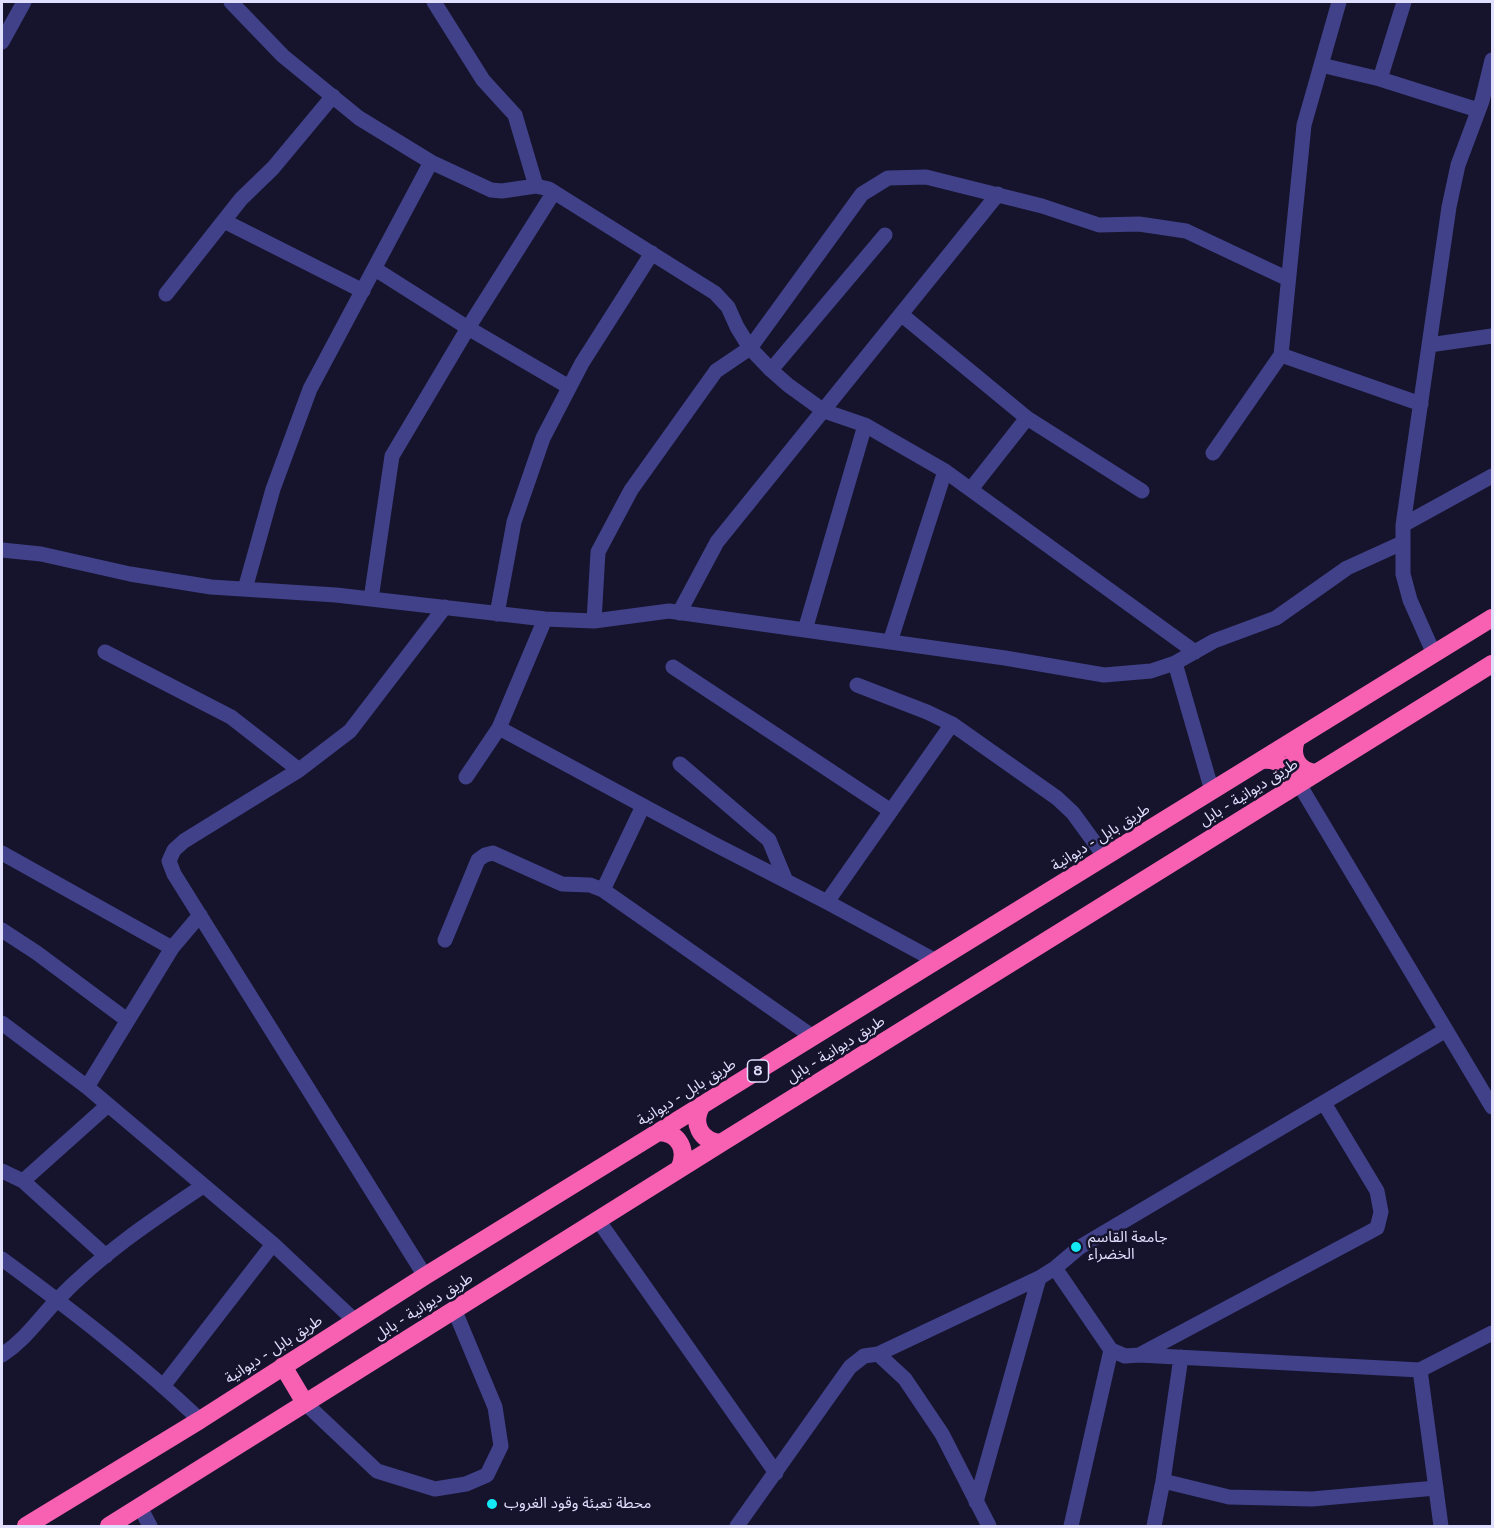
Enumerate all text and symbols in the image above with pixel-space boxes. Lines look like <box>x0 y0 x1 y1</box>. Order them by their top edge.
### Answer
street label: طريق ديوانية - بابل <box>1196 756 1302 830</box>
street label: طريق بابل - ديوانية <box>1048 801 1154 875</box>
street label: طريق ديوانية - بابل <box>783 1013 889 1087</box>
street label: طريق بابل - ديوانية <box>634 1056 740 1130</box>
road number: 8 <box>748 1060 768 1082</box>
place label: جامعة القاسم الخضراء <box>1088 1229 1168 1264</box>
marker: جامعة القاسم الخضراء <box>1069 1240 1083 1254</box>
street label: طريق ديوانية - بابل <box>371 1270 477 1344</box>
street label: طريق بابل - ديوانية <box>222 1312 326 1388</box>
place label: محطة تعبئة وقود الغروب <box>504 1495 651 1513</box>
marker: محطة تعبئة وقود الغروب <box>485 1497 499 1511</box>

